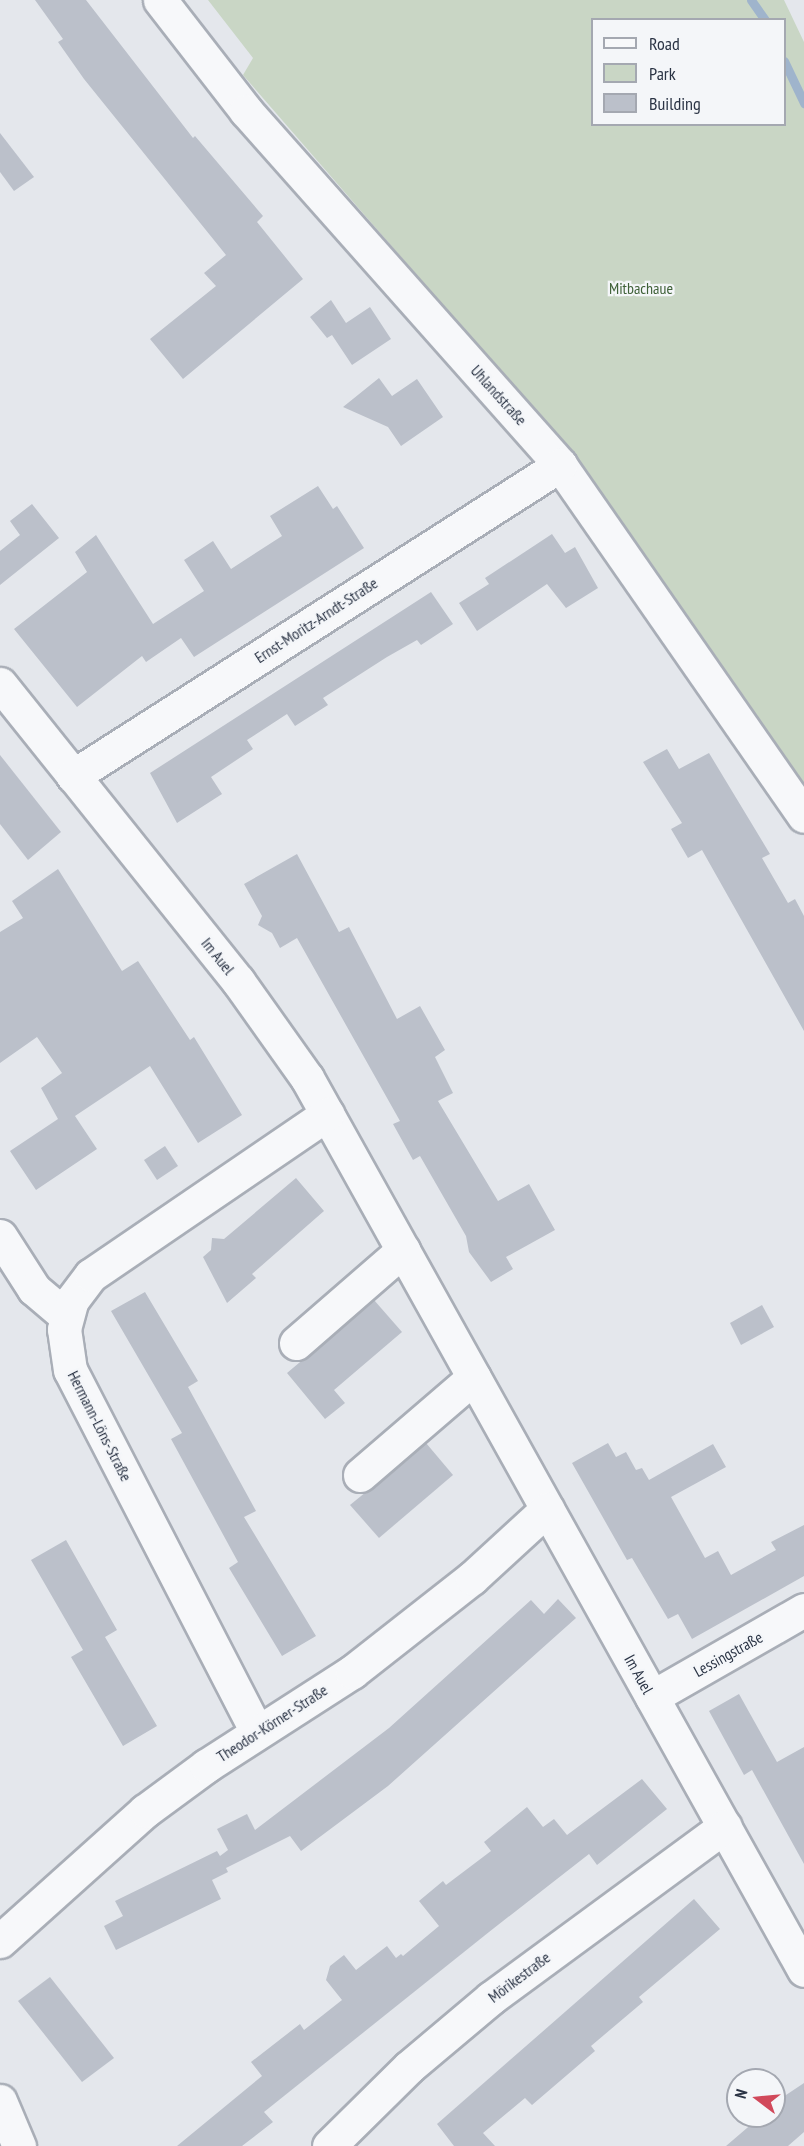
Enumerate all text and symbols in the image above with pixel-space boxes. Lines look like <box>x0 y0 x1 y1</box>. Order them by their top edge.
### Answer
legend <box>591 18 786 126</box>
text: Road <box>649 32 680 55</box>
text: Park <box>649 62 676 85</box>
text: Building <box>649 92 701 115</box>
park label: Mitbachaue <box>609 278 673 298</box>
street label: Uhlandstraße <box>467 361 531 429</box>
street label: Ernst-Moritz-Arndt-Straße <box>251 573 381 667</box>
street label: Im Auel <box>197 933 239 979</box>
street label: Hermann-Löns-Straße <box>64 1368 136 1484</box>
street label: Lessingstraße <box>690 1627 766 1681</box>
street label: Im Auel <box>620 1651 658 1697</box>
street label: Theodor-Körner-Straße <box>213 1680 331 1766</box>
street label: Mörikestraße <box>484 1947 554 2007</box>
north arrow <box>726 2068 786 2128</box>
text: N <box>730 2087 751 2101</box>

